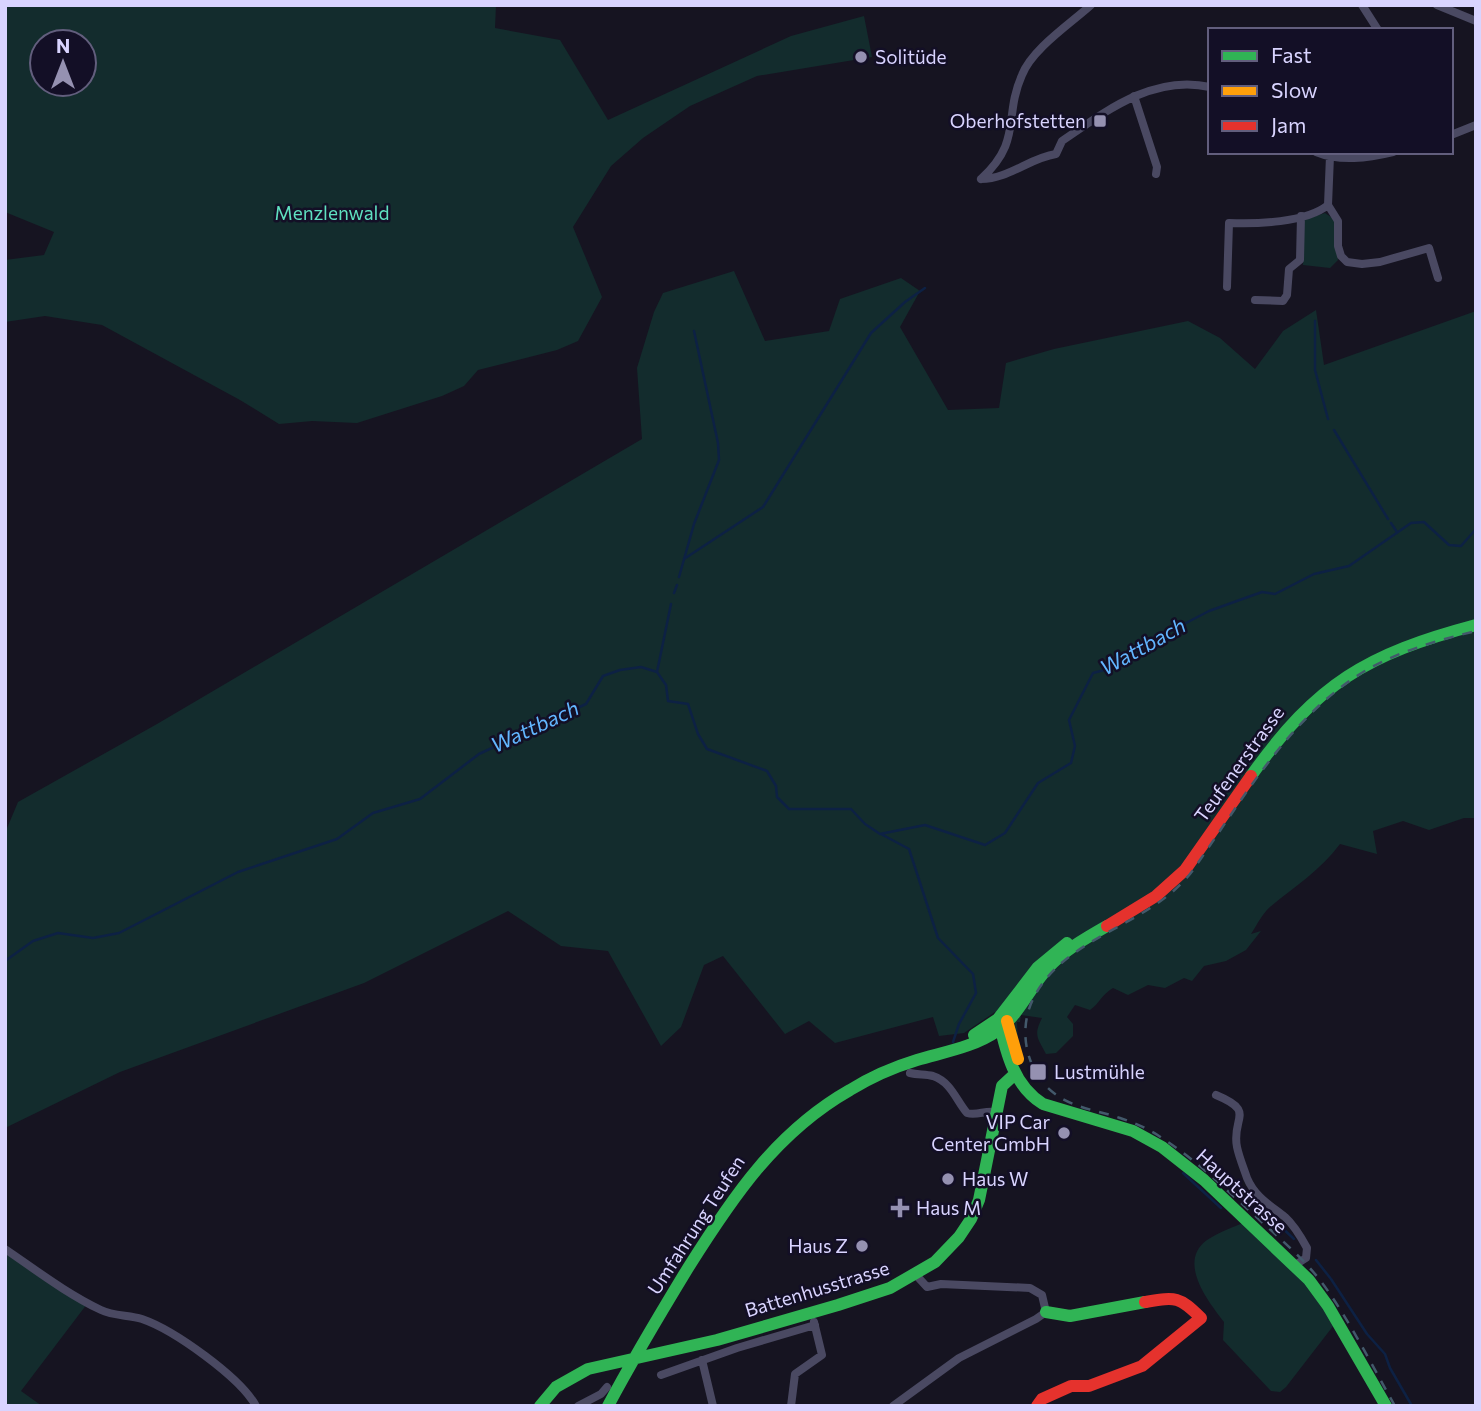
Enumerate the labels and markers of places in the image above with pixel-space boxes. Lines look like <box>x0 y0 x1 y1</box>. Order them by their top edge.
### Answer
place label: Solitüde <box>875 45 947 68</box>
marker: Solitüde <box>853 49 869 65</box>
place label: Oberhofstetten <box>950 109 1086 132</box>
marker: Oberhofstetten <box>1092 113 1108 129</box>
place label: Lustmühle <box>1054 1060 1145 1083</box>
marker: Lustmühle <box>1028 1062 1048 1082</box>
place label: VIP Car Center GmbH <box>931 1110 1050 1155</box>
marker: VIP Car Center GmbH <box>1056 1125 1072 1141</box>
place label: Haus W <box>962 1167 1028 1190</box>
marker: Haus W <box>940 1171 956 1187</box>
place label: Haus M <box>916 1196 981 1219</box>
marker: Haus M <box>890 1198 910 1218</box>
place label: Haus Z <box>788 1234 848 1257</box>
marker: Haus Z <box>854 1238 870 1254</box>

